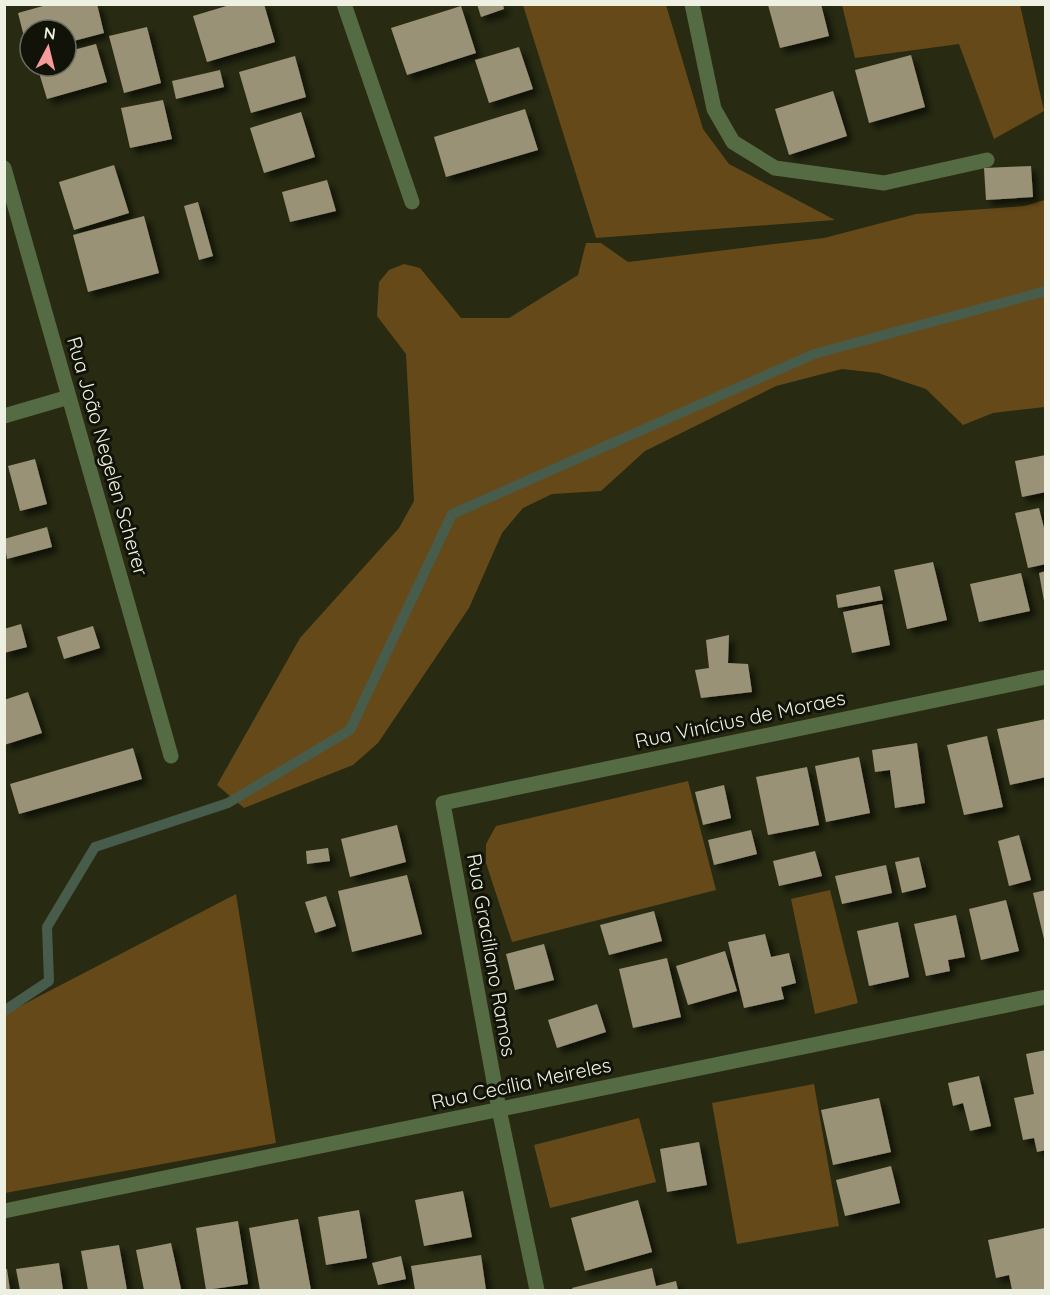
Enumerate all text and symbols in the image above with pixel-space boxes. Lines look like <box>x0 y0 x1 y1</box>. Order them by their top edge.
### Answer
north arrow <box>18 18 78 78</box>
text: N <box>43 22 57 44</box>
street label: Rua João Negelen Scherer <box>62 333 154 579</box>
street label: Rua Vinícius de Moraes <box>633 685 847 753</box>
street label: Rua Graciliano Ramos <box>462 852 522 1058</box>
street label: Rua Cecília Meireles <box>429 1052 613 1114</box>

